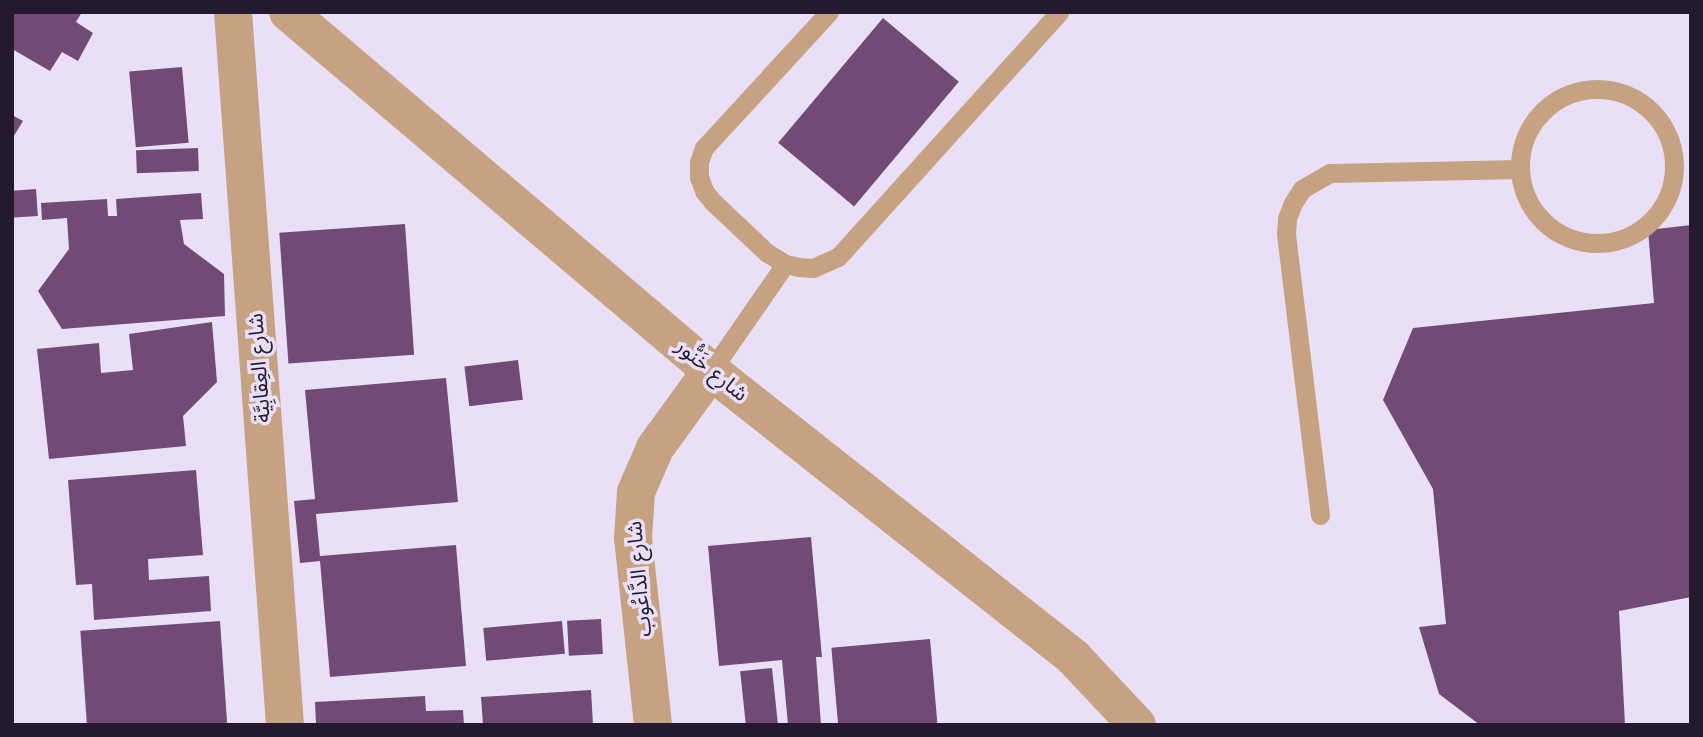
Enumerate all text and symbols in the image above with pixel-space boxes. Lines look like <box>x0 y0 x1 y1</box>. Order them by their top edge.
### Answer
street label: شارع العِقابِيَّة <box>243 312 275 424</box>
street label: شارع خَنُّور <box>671 333 753 407</box>
street label: شارع الدَّاعُوب <box>621 520 657 638</box>

